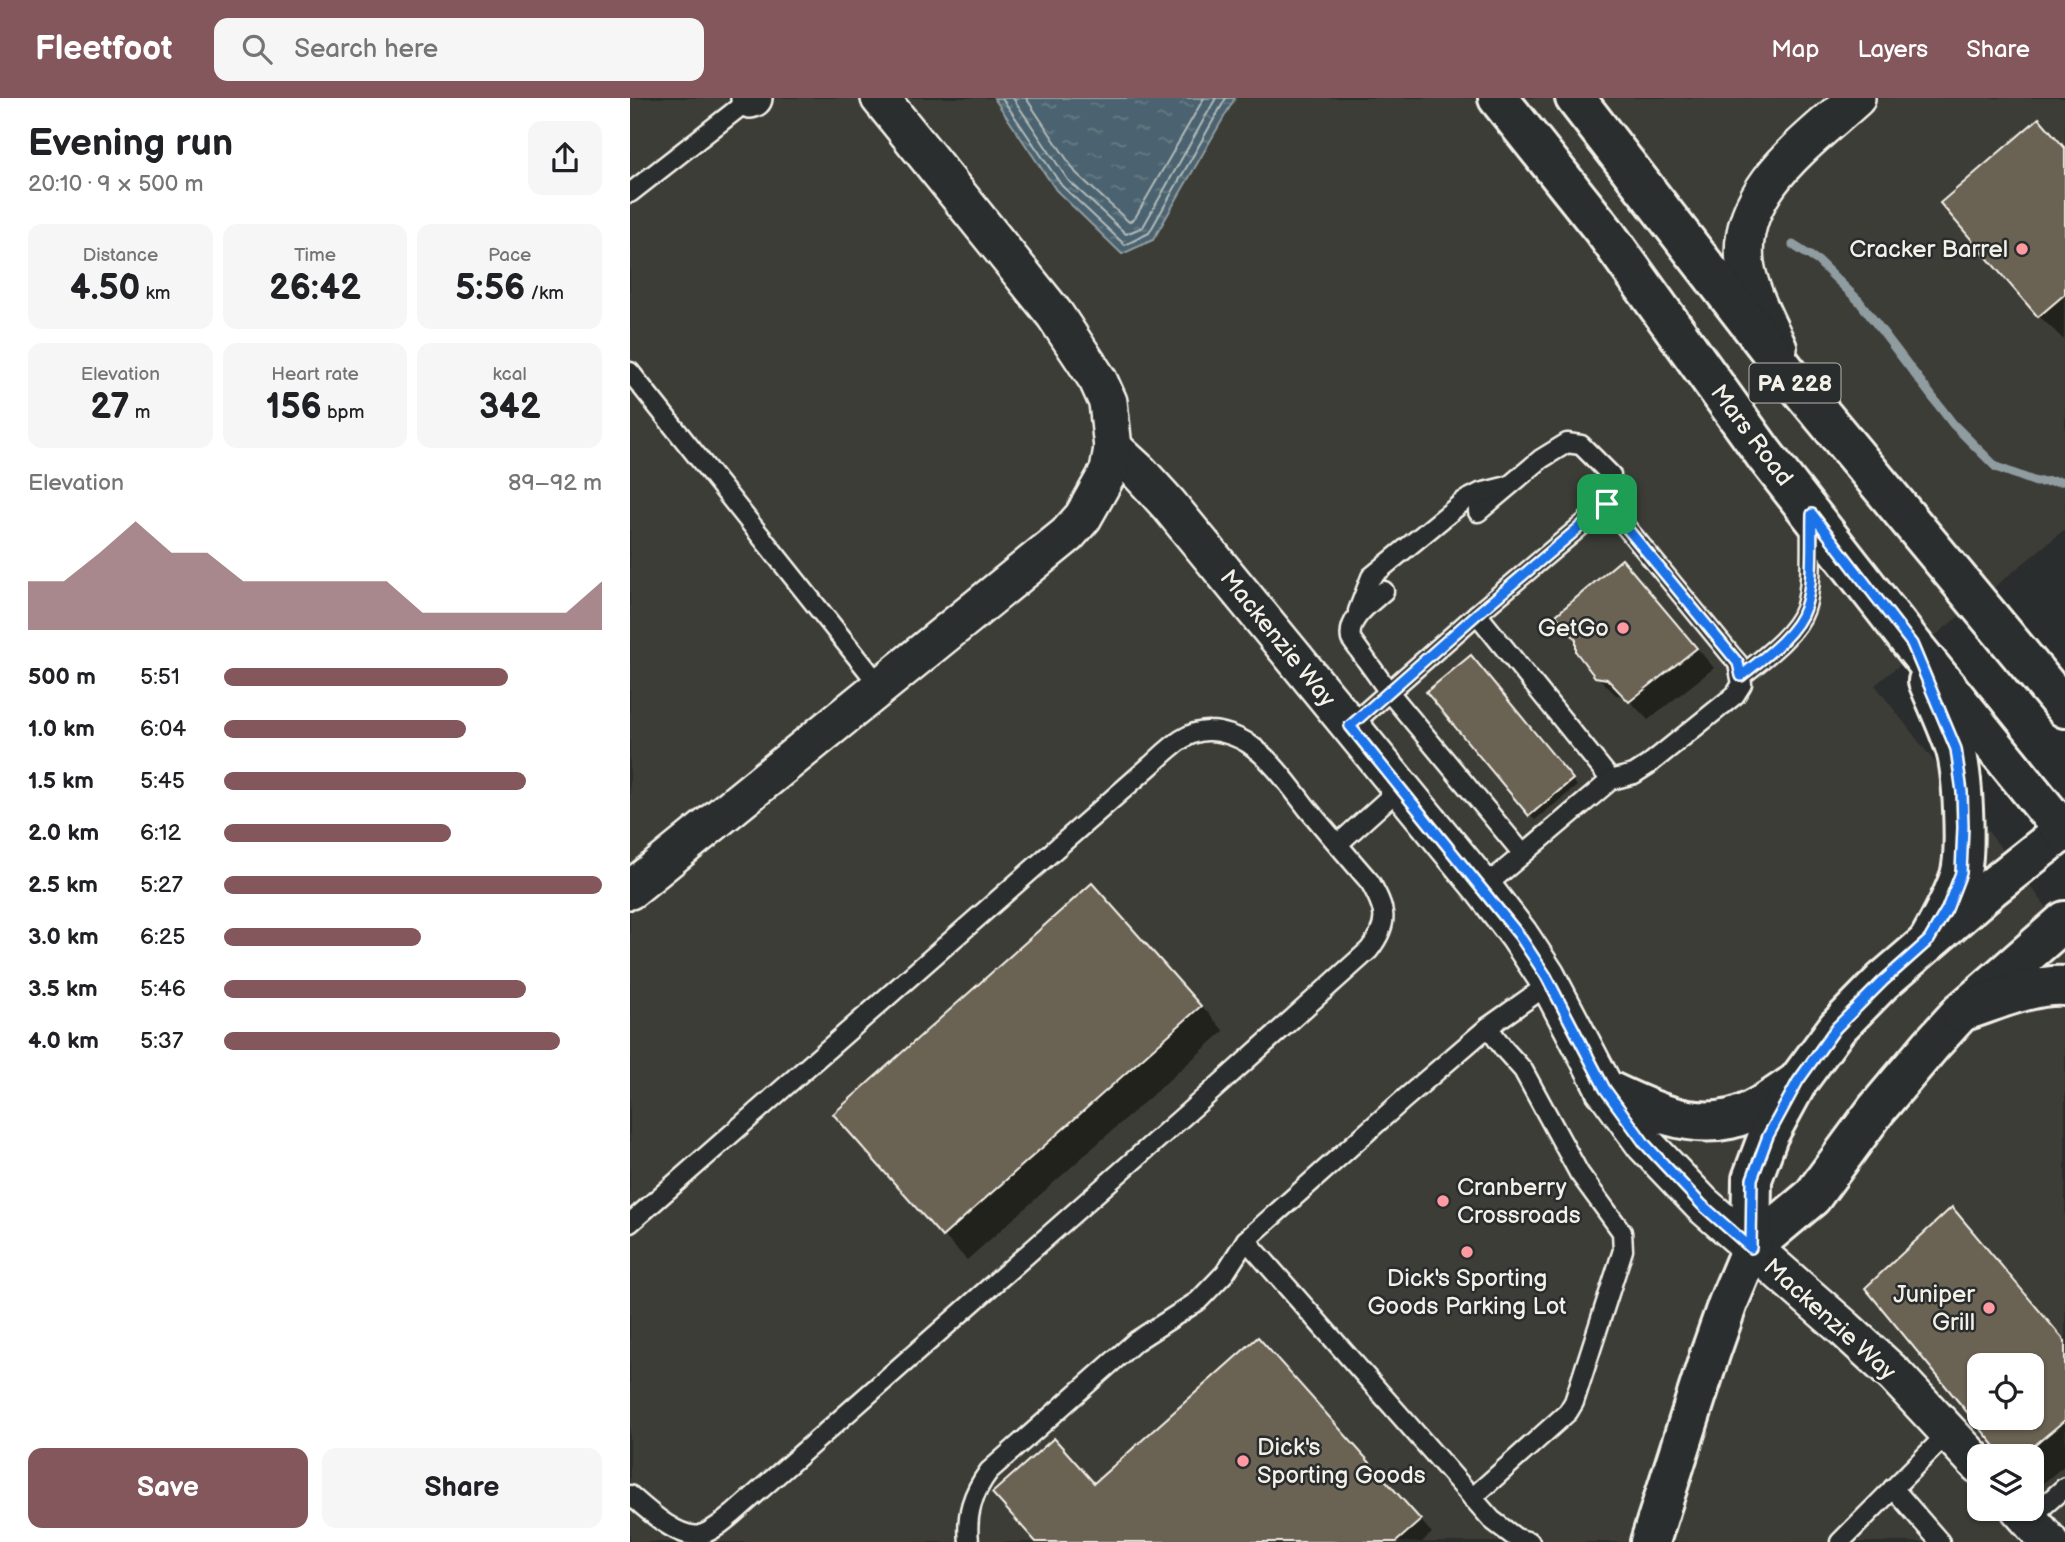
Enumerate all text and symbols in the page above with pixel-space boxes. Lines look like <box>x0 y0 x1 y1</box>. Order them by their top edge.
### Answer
search box <box>214 18 704 81</box>
text: Fleetfoot <box>35 29 172 69</box>
icon: search <box>238 30 276 68</box>
text: Search here <box>294 34 438 65</box>
text: Map <box>1771 35 1819 64</box>
text: Layers <box>1857 35 1928 64</box>
text: Share <box>1966 35 2030 64</box>
text: Evening run <box>28 121 233 166</box>
button: share <box>528 121 602 195</box>
text: 20:10 · 9 × 500 m <box>28 170 204 198</box>
place label: Cracker Barrel <box>1849 235 2008 264</box>
marker: Cracker Barrel <box>2014 241 2030 257</box>
text: Distance <box>82 244 158 267</box>
text: Time <box>294 244 336 267</box>
text: Pace <box>488 244 531 267</box>
text: 4.50 <box>70 267 140 310</box>
text: 26:42 <box>269 267 361 310</box>
text: 5:56 <box>455 267 525 310</box>
text: km <box>140 282 171 305</box>
text: /km <box>525 282 564 305</box>
text: Elevation <box>81 363 160 386</box>
text: Heart rate <box>271 363 359 386</box>
text: kcal <box>493 363 527 386</box>
road number: PA 228 <box>1750 364 1840 402</box>
street label: Mars Road <box>1704 379 1799 492</box>
text: 27 <box>90 386 130 429</box>
text: 156 <box>266 386 322 429</box>
text: 342 <box>479 386 541 429</box>
text: m <box>130 401 150 424</box>
text: bpm <box>322 401 364 424</box>
text: Elevation <box>28 469 124 497</box>
text: 89–92 m <box>508 469 602 497</box>
pin <box>1577 474 1637 534</box>
icon: arrive <box>1588 485 1626 523</box>
street label: Mackenzie Way <box>1213 564 1342 713</box>
place label: GetGo <box>1538 614 1609 643</box>
marker: GetGo <box>1615 620 1631 636</box>
text: 500 m <box>28 663 96 691</box>
text: 5:51 <box>140 663 180 691</box>
text: 1.0 km <box>28 715 95 743</box>
text: 6:04 <box>140 715 186 743</box>
text: 1.5 km <box>28 767 94 795</box>
text: 5:45 <box>140 767 185 795</box>
text: 2.0 km <box>28 819 99 847</box>
text: 6:12 <box>140 819 181 847</box>
text: 2.5 km <box>28 871 98 899</box>
text: 5:27 <box>140 871 183 899</box>
text: 3.0 km <box>28 923 99 951</box>
text: 6:25 <box>140 923 185 951</box>
text: 3.5 km <box>28 975 98 1003</box>
text: 5:46 <box>140 975 186 1003</box>
text: 4.0 km <box>28 1027 99 1055</box>
text: 5:37 <box>140 1027 183 1055</box>
place label: Cranberry Crossroads <box>1457 1173 1581 1230</box>
marker: Cranberry Crossroads <box>1435 1193 1451 1209</box>
marker: Dick's Sporting Goods Parking Lot <box>1459 1244 1475 1260</box>
street label: Mackenzie Way <box>1758 1252 1902 1386</box>
place label: Dick's Sporting Goods Parking Lot <box>1368 1264 1567 1321</box>
place label: Juniper Grill <box>1893 1280 1975 1337</box>
marker: Juniper Grill <box>1981 1300 1997 1316</box>
map controls <box>1967 1353 2044 1521</box>
button: locate <box>1967 1353 2044 1430</box>
place label: Dick's Sporting Goods <box>1257 1433 1426 1490</box>
button: layers <box>1967 1444 2044 1521</box>
button: Save <box>28 1448 308 1528</box>
button: Share <box>322 1448 602 1528</box>
marker: Dick's Sporting Goods <box>1235 1453 1251 1469</box>

